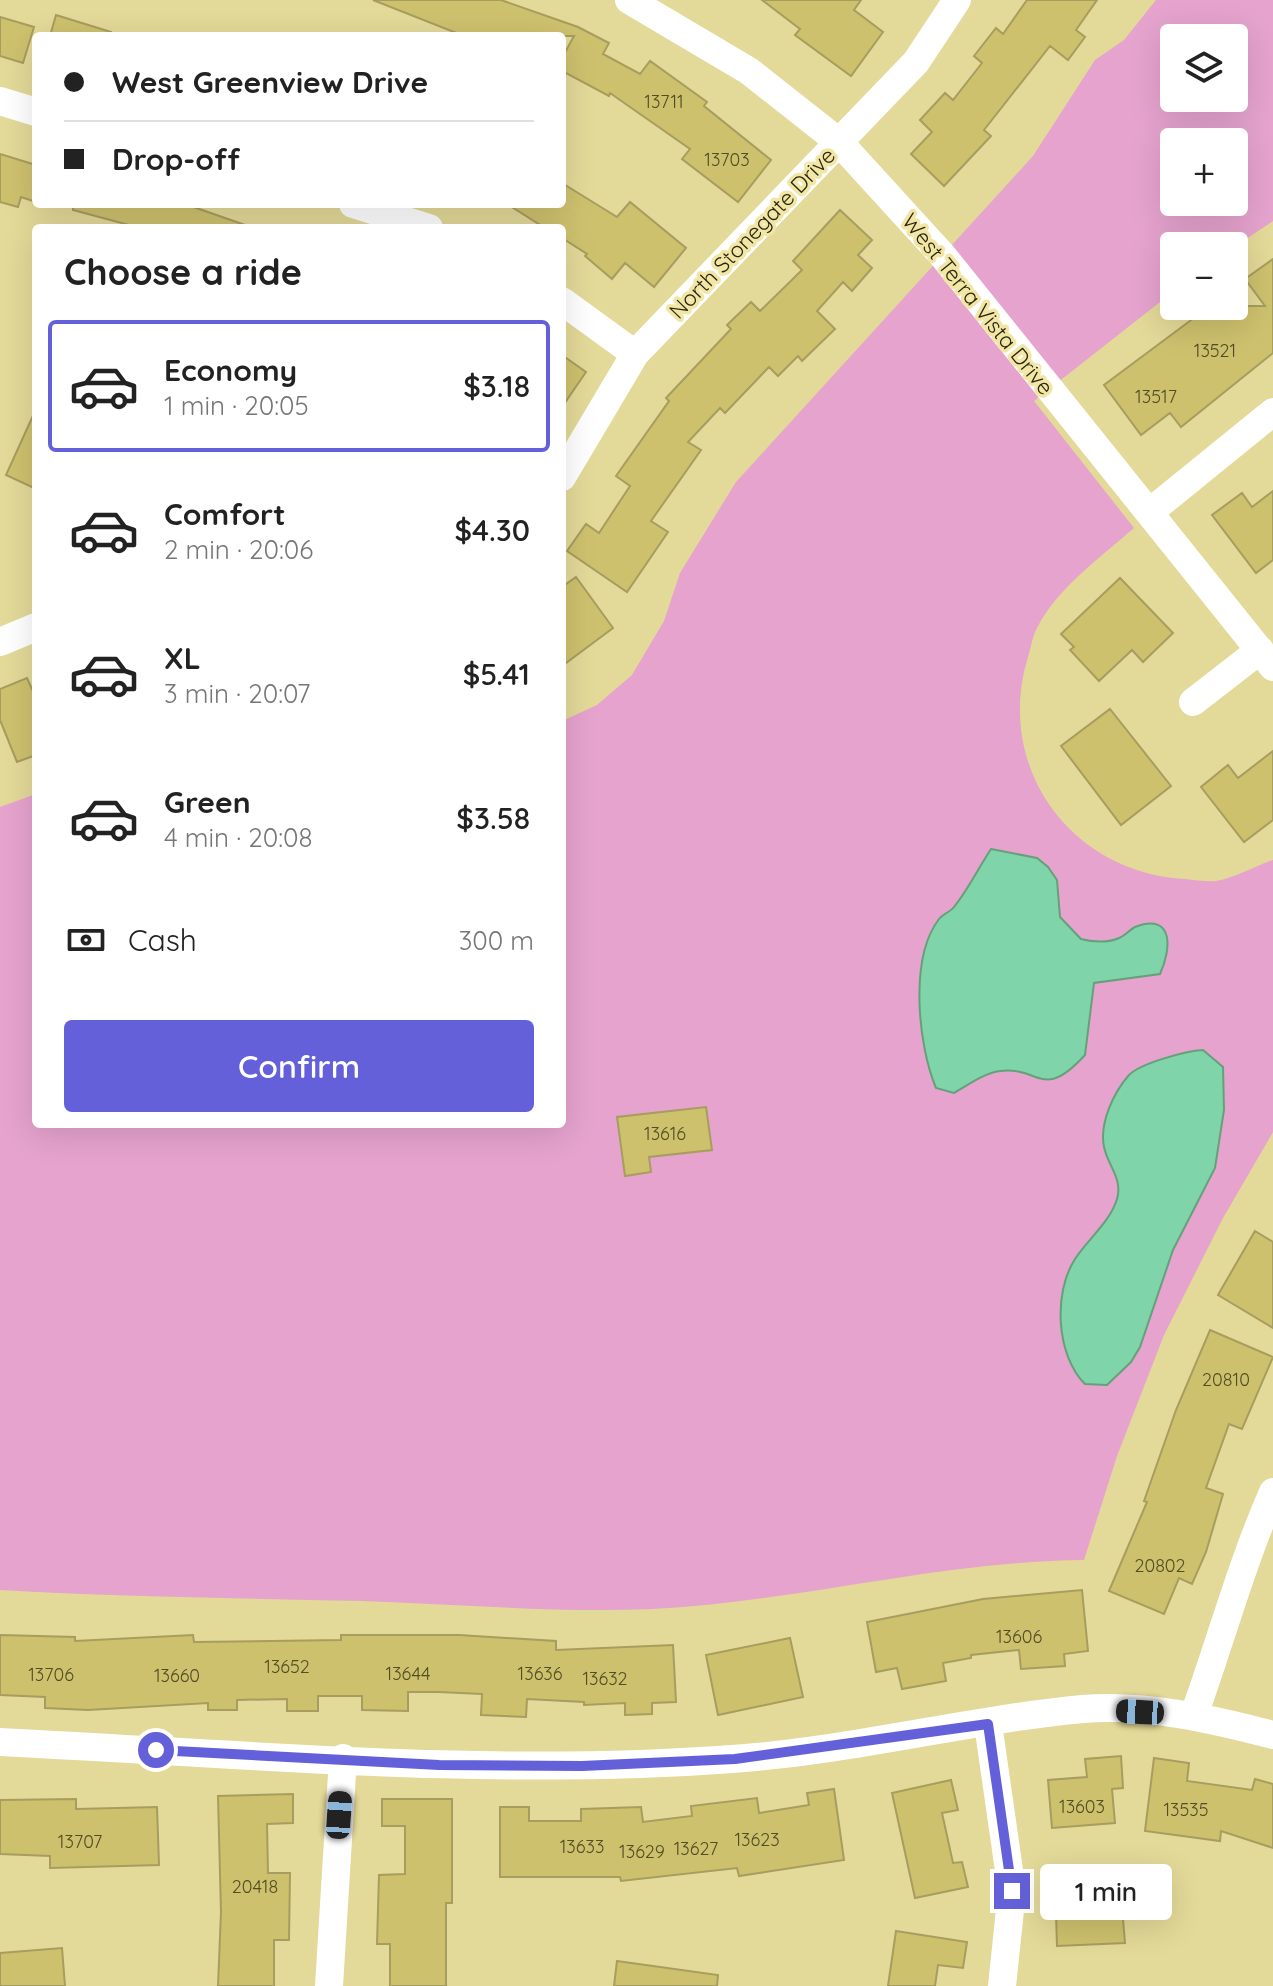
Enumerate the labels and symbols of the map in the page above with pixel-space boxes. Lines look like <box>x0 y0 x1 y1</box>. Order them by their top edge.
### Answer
house number: 13711 <box>644 90 684 113</box>
street label: North Stonegate Drive <box>663 141 841 325</box>
house number: 13703 <box>704 148 750 171</box>
street label: West Terra Vista Drive <box>896 208 1060 400</box>
house number: 13521 <box>1194 339 1236 362</box>
house number: 13517 <box>1135 385 1177 408</box>
house number: 13616 <box>644 1122 686 1145</box>
house number: 20810 <box>1202 1368 1250 1391</box>
house number: 20802 <box>1134 1554 1186 1577</box>
house number: 13606 <box>996 1625 1042 1648</box>
house number: 13652 <box>264 1655 310 1678</box>
house number: 13644 <box>385 1662 431 1685</box>
house number: 13636 <box>518 1662 563 1685</box>
house number: 13706 <box>28 1663 74 1686</box>
house number: 13660 <box>154 1664 200 1687</box>
house number: 13632 <box>582 1667 628 1690</box>
car <box>1115 1699 1165 1725</box>
route start <box>138 1732 174 1768</box>
car <box>325 1790 353 1840</box>
house number: 13603 <box>1059 1795 1105 1818</box>
house number: 13535 <box>1163 1798 1209 1821</box>
house number: 13623 <box>734 1828 780 1851</box>
house number: 13707 <box>58 1830 102 1853</box>
house number: 13633 <box>560 1835 604 1858</box>
house number: 13627 <box>674 1837 718 1860</box>
house number: 13629 <box>619 1840 665 1863</box>
callout: 1 min <box>1040 1863 1172 1919</box>
route end <box>994 1873 1030 1909</box>
house number: 20418 <box>232 1875 278 1898</box>

